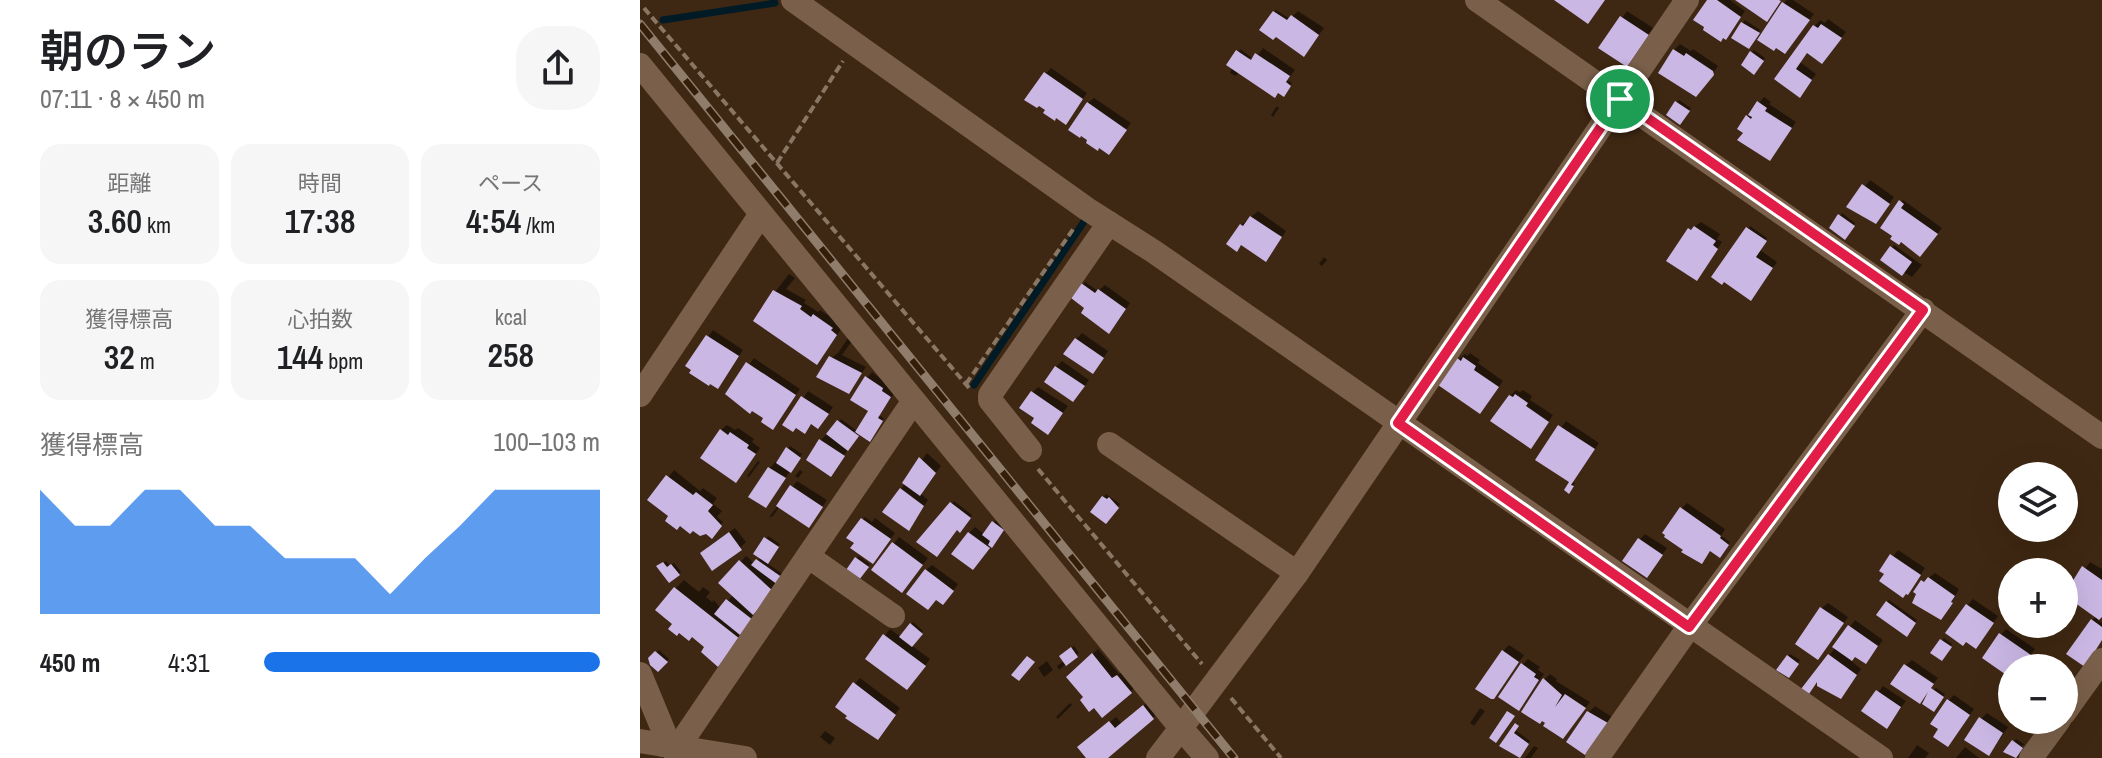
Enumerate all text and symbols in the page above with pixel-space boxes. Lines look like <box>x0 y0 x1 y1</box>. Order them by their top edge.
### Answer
text: 朝のラン <box>40 21 216 81</box>
button: share <box>516 26 600 110</box>
pin <box>1586 65 1654 133</box>
icon: arrive <box>1598 77 1642 121</box>
text: 07:11 · 8 × 450 m <box>40 81 205 116</box>
text: 距離 <box>107 168 151 198</box>
text: 時間 <box>298 168 342 198</box>
text: ペース <box>478 168 543 198</box>
text: 3.60 <box>88 198 142 244</box>
text: 17:38 <box>285 198 355 244</box>
text: 4:54 <box>466 198 521 244</box>
text: km <box>142 210 171 240</box>
text: /km <box>521 210 555 240</box>
text: kcal <box>495 302 527 332</box>
text: 獲得標高 <box>85 304 173 334</box>
text: 心拍数 <box>287 304 353 334</box>
text: 258 <box>487 332 534 378</box>
text: 32 <box>104 334 135 380</box>
text: 144 <box>277 334 323 380</box>
text: m <box>135 346 155 376</box>
text: bpm <box>323 346 363 376</box>
text: 100–103 m <box>493 424 600 459</box>
text: 獲得標高 <box>40 427 144 462</box>
map controls <box>1998 462 2078 734</box>
button: layers <box>1998 462 2078 542</box>
button: + <box>1998 558 2078 638</box>
text: 450 m <box>40 645 100 680</box>
text: 4:31 <box>168 645 210 680</box>
button: − <box>1998 654 2078 734</box>

